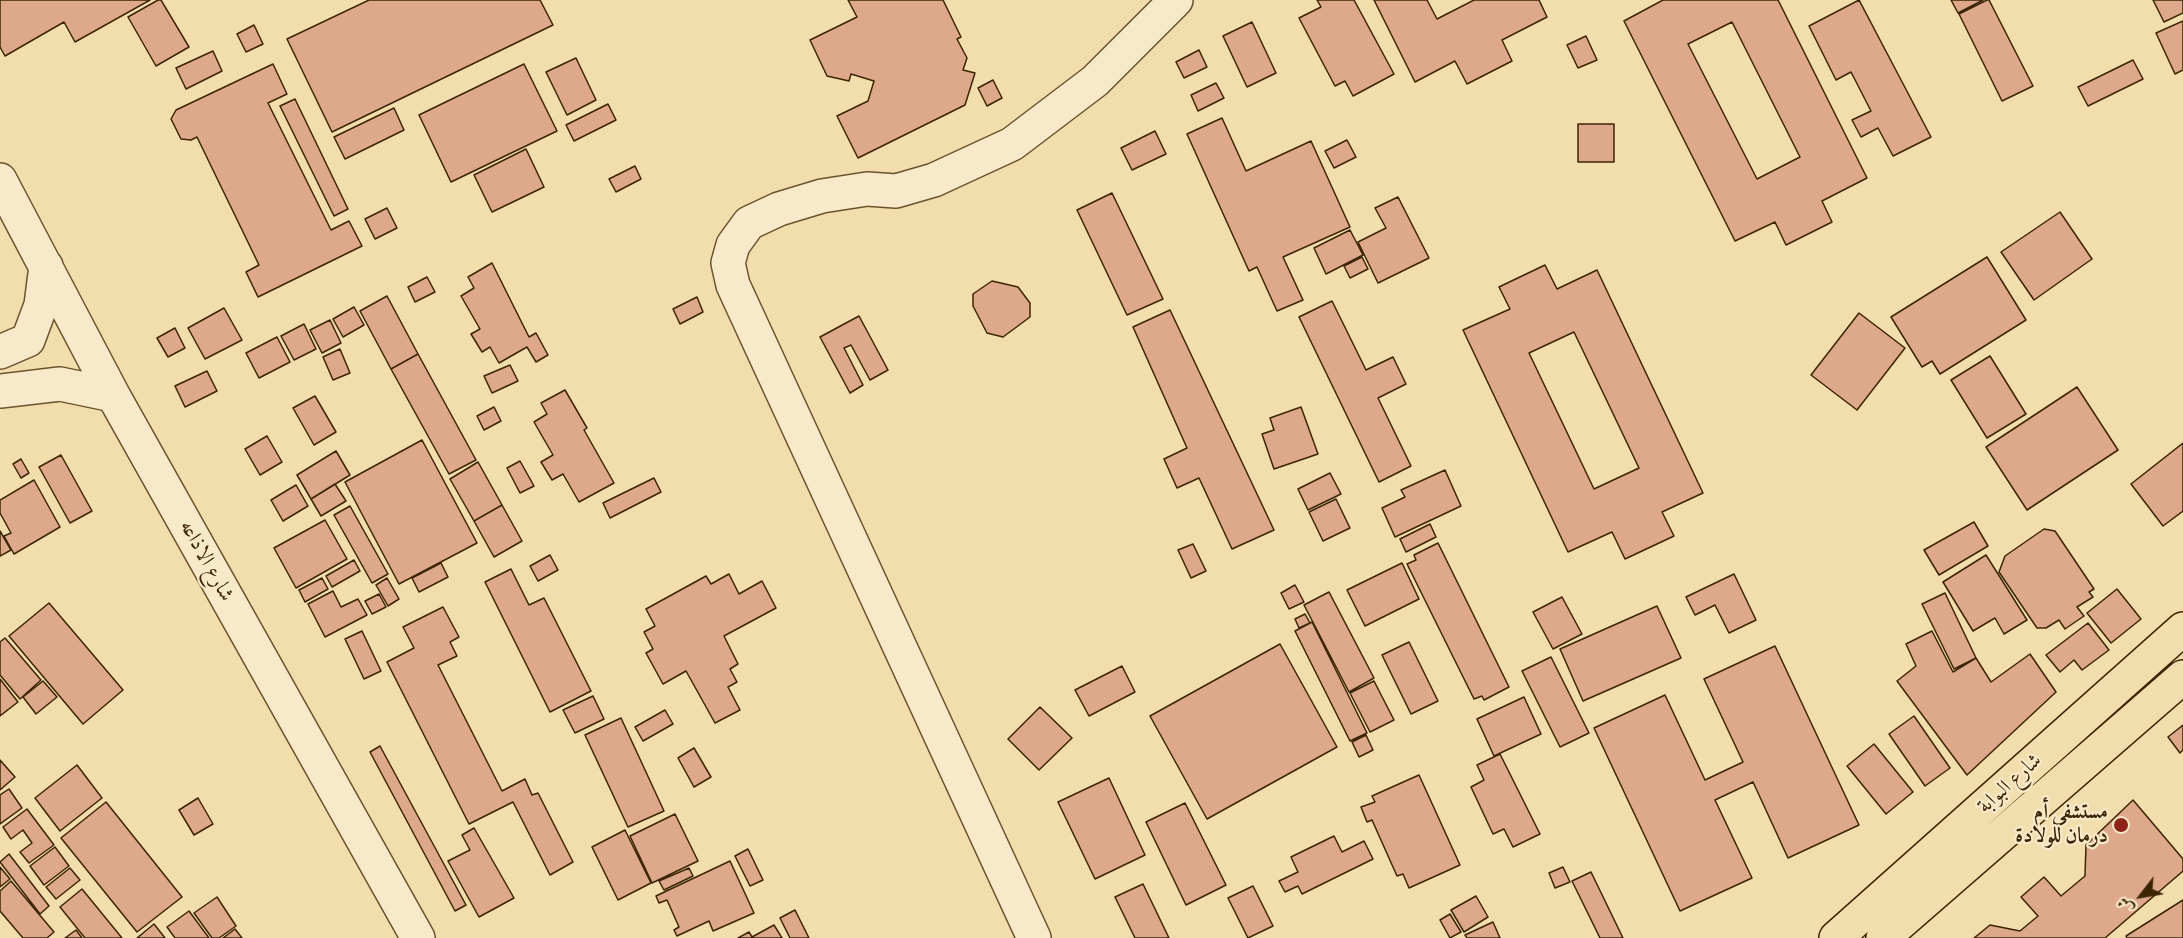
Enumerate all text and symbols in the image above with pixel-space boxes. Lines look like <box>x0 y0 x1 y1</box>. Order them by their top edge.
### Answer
street label: شارع الاذاعه <box>173 516 239 606</box>
street label: شارع البوابة <box>1973 749 2047 819</box>
place label: مستشفى أم درمان للولادة <box>2015 800 2108 850</box>
marker: مستشفى أم درمان للولادة <box>2112 816 2130 834</box>
north arrow <box>2111 866 2171 926</box>
text: ش <box>2112 893 2139 918</box>

